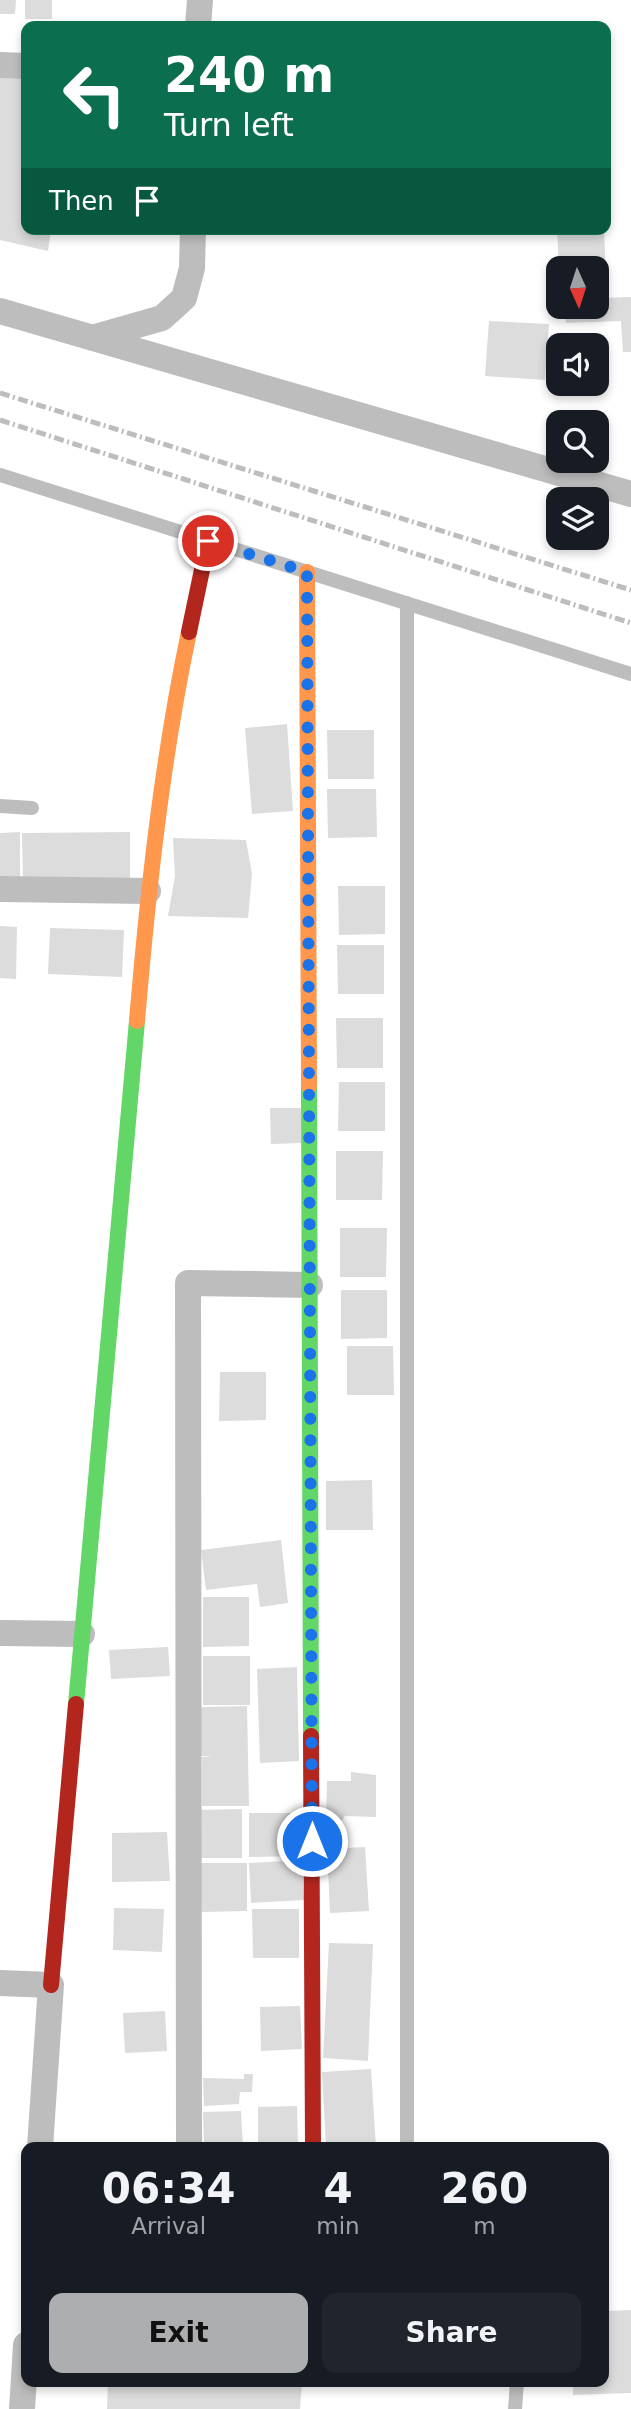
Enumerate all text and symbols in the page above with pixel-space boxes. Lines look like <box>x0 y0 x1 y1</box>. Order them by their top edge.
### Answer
text: 240 m <box>164 47 334 104</box>
icon: left <box>49 49 140 140</box>
text: Turn left <box>164 106 294 144</box>
icon: arrive <box>128 182 166 220</box>
text: Then <box>49 186 114 216</box>
north arrow <box>546 256 609 318</box>
map controls <box>546 256 609 550</box>
button: sound <box>546 333 609 396</box>
button: search <box>546 410 609 473</box>
button: layers <box>546 487 609 550</box>
pin <box>178 511 238 571</box>
icon: arrive <box>189 522 227 560</box>
position arrow <box>275 1804 349 1878</box>
text: 06:34 <box>102 2164 236 2213</box>
text: 4 <box>323 2164 353 2213</box>
text: 260 <box>441 2164 528 2213</box>
text: Arrival <box>131 2213 206 2239</box>
text: min <box>316 2213 360 2239</box>
text: m <box>473 2213 496 2239</box>
button: Exit <box>49 2293 308 2373</box>
button: Share <box>322 2293 581 2373</box>

